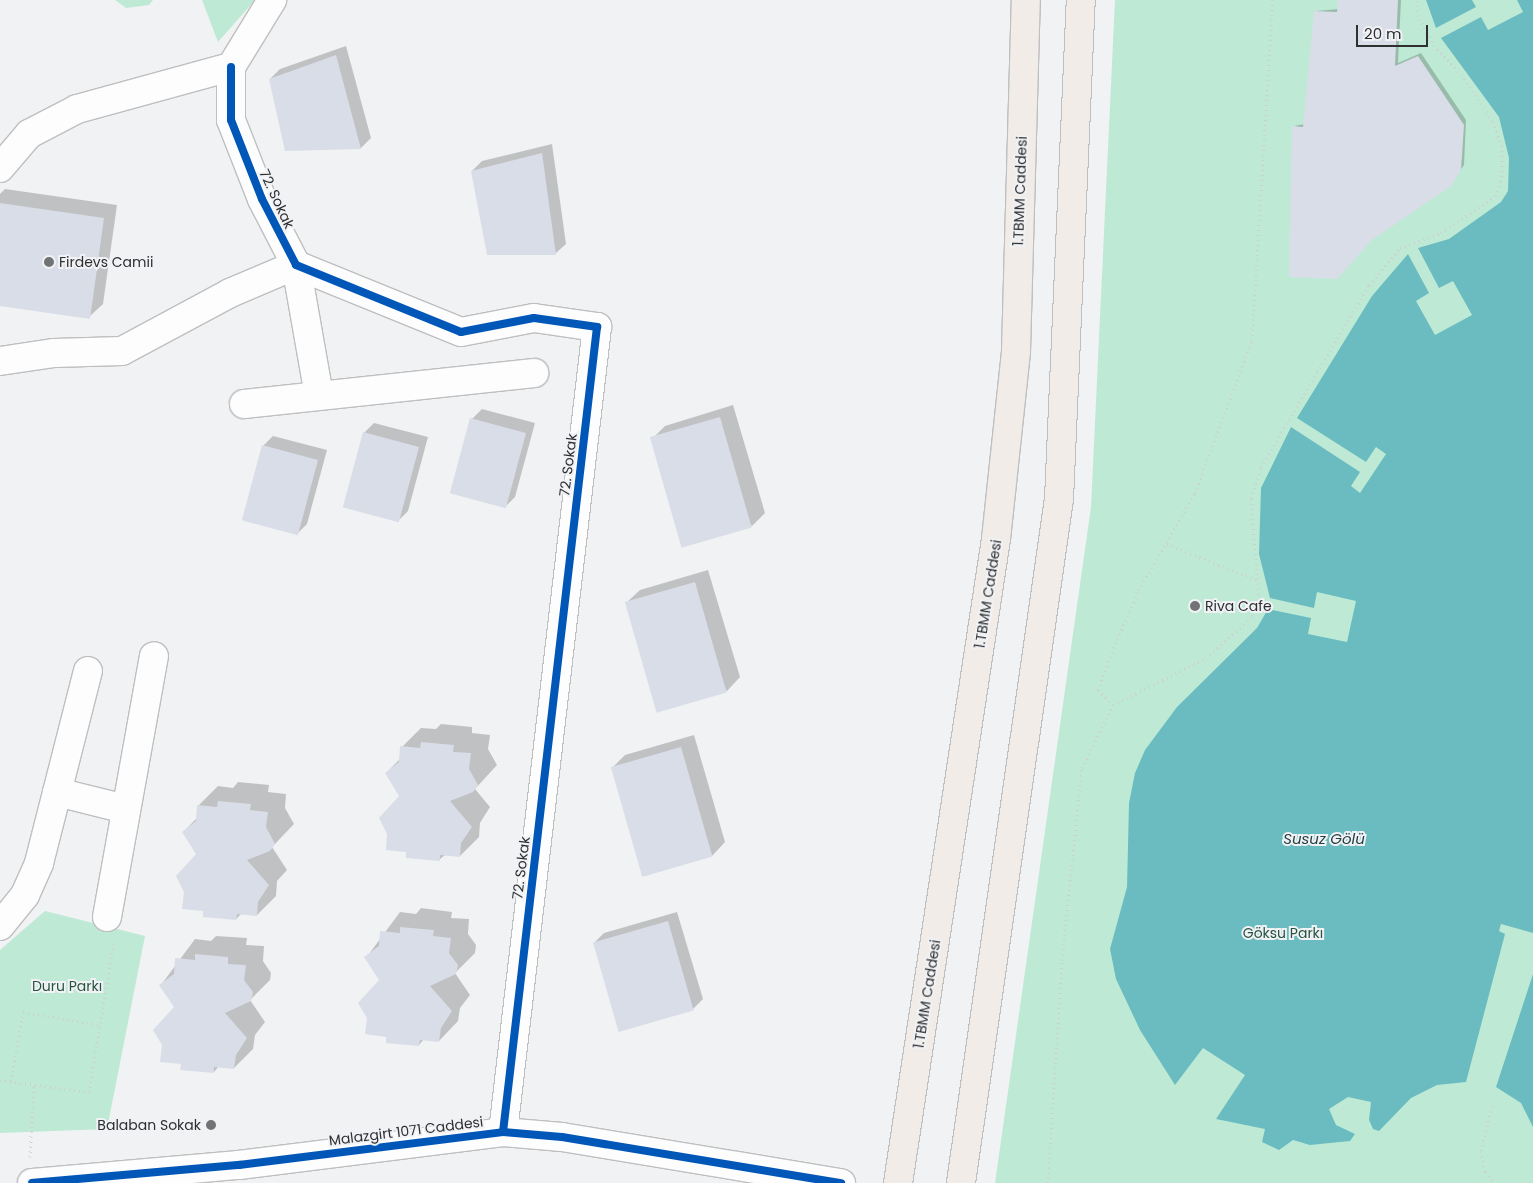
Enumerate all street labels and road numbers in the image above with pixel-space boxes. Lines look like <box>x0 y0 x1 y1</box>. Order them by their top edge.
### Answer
street label: 1.TBMM Caddesi <box>1010 136 1030 246</box>
street label: 72. Sokak <box>256 167 298 231</box>
street label: 72. Sokak <box>556 432 580 498</box>
street label: 1.TBMM Caddesi <box>971 538 1005 650</box>
street label: 72. Sokak <box>509 835 533 901</box>
street label: 1.TBMM Caddesi <box>910 938 944 1050</box>
street label: Malazgirt 1071 Caddesi <box>328 1113 484 1149</box>

